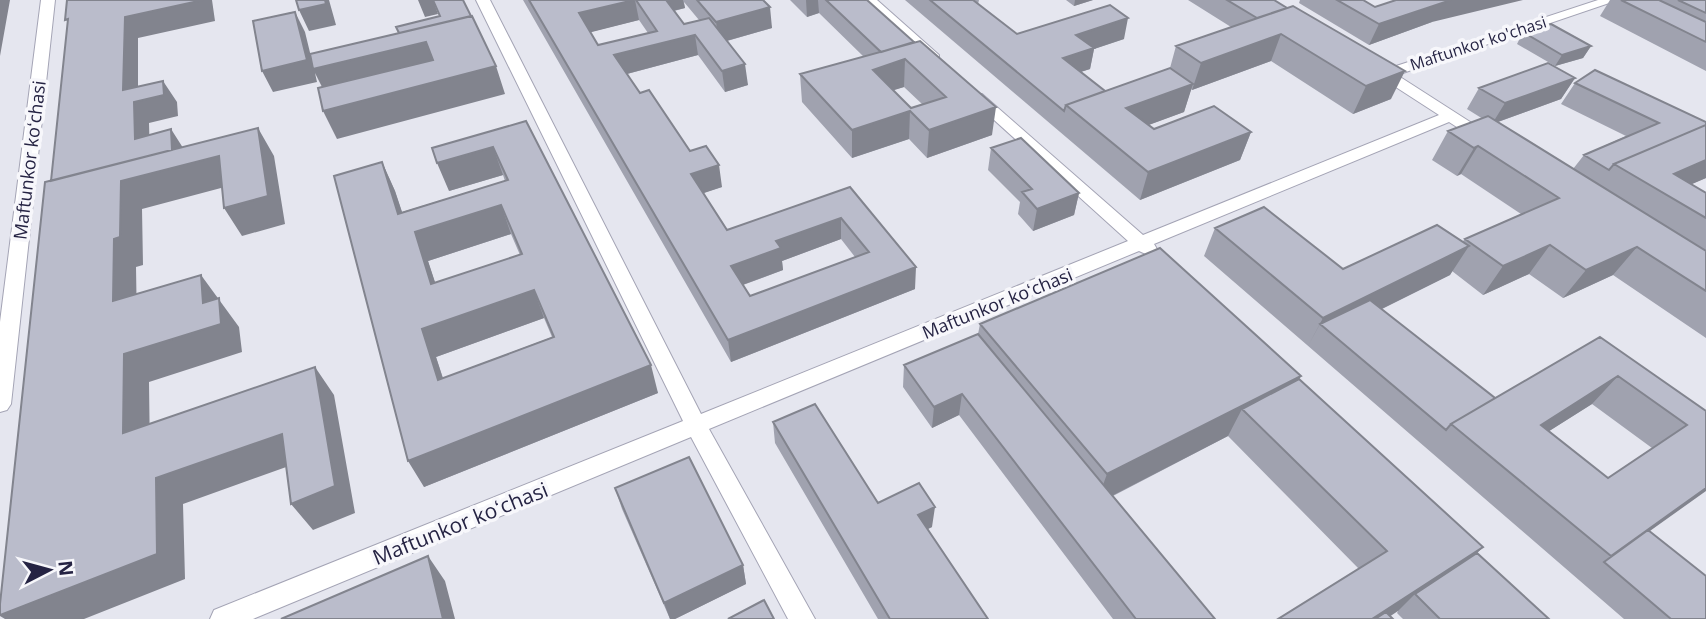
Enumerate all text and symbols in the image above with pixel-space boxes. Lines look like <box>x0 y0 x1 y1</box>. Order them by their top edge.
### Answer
street label: Maftunkor ko'chasi <box>1407 11 1549 75</box>
street label: Maftunkor koʻchasi <box>7 79 51 241</box>
street label: Maftunkor koʻchasi <box>918 262 1076 344</box>
street label: Maftunkor koʻchasi <box>368 475 552 571</box>
north arrow <box>14 535 84 605</box>
text: N <box>52 559 80 577</box>

